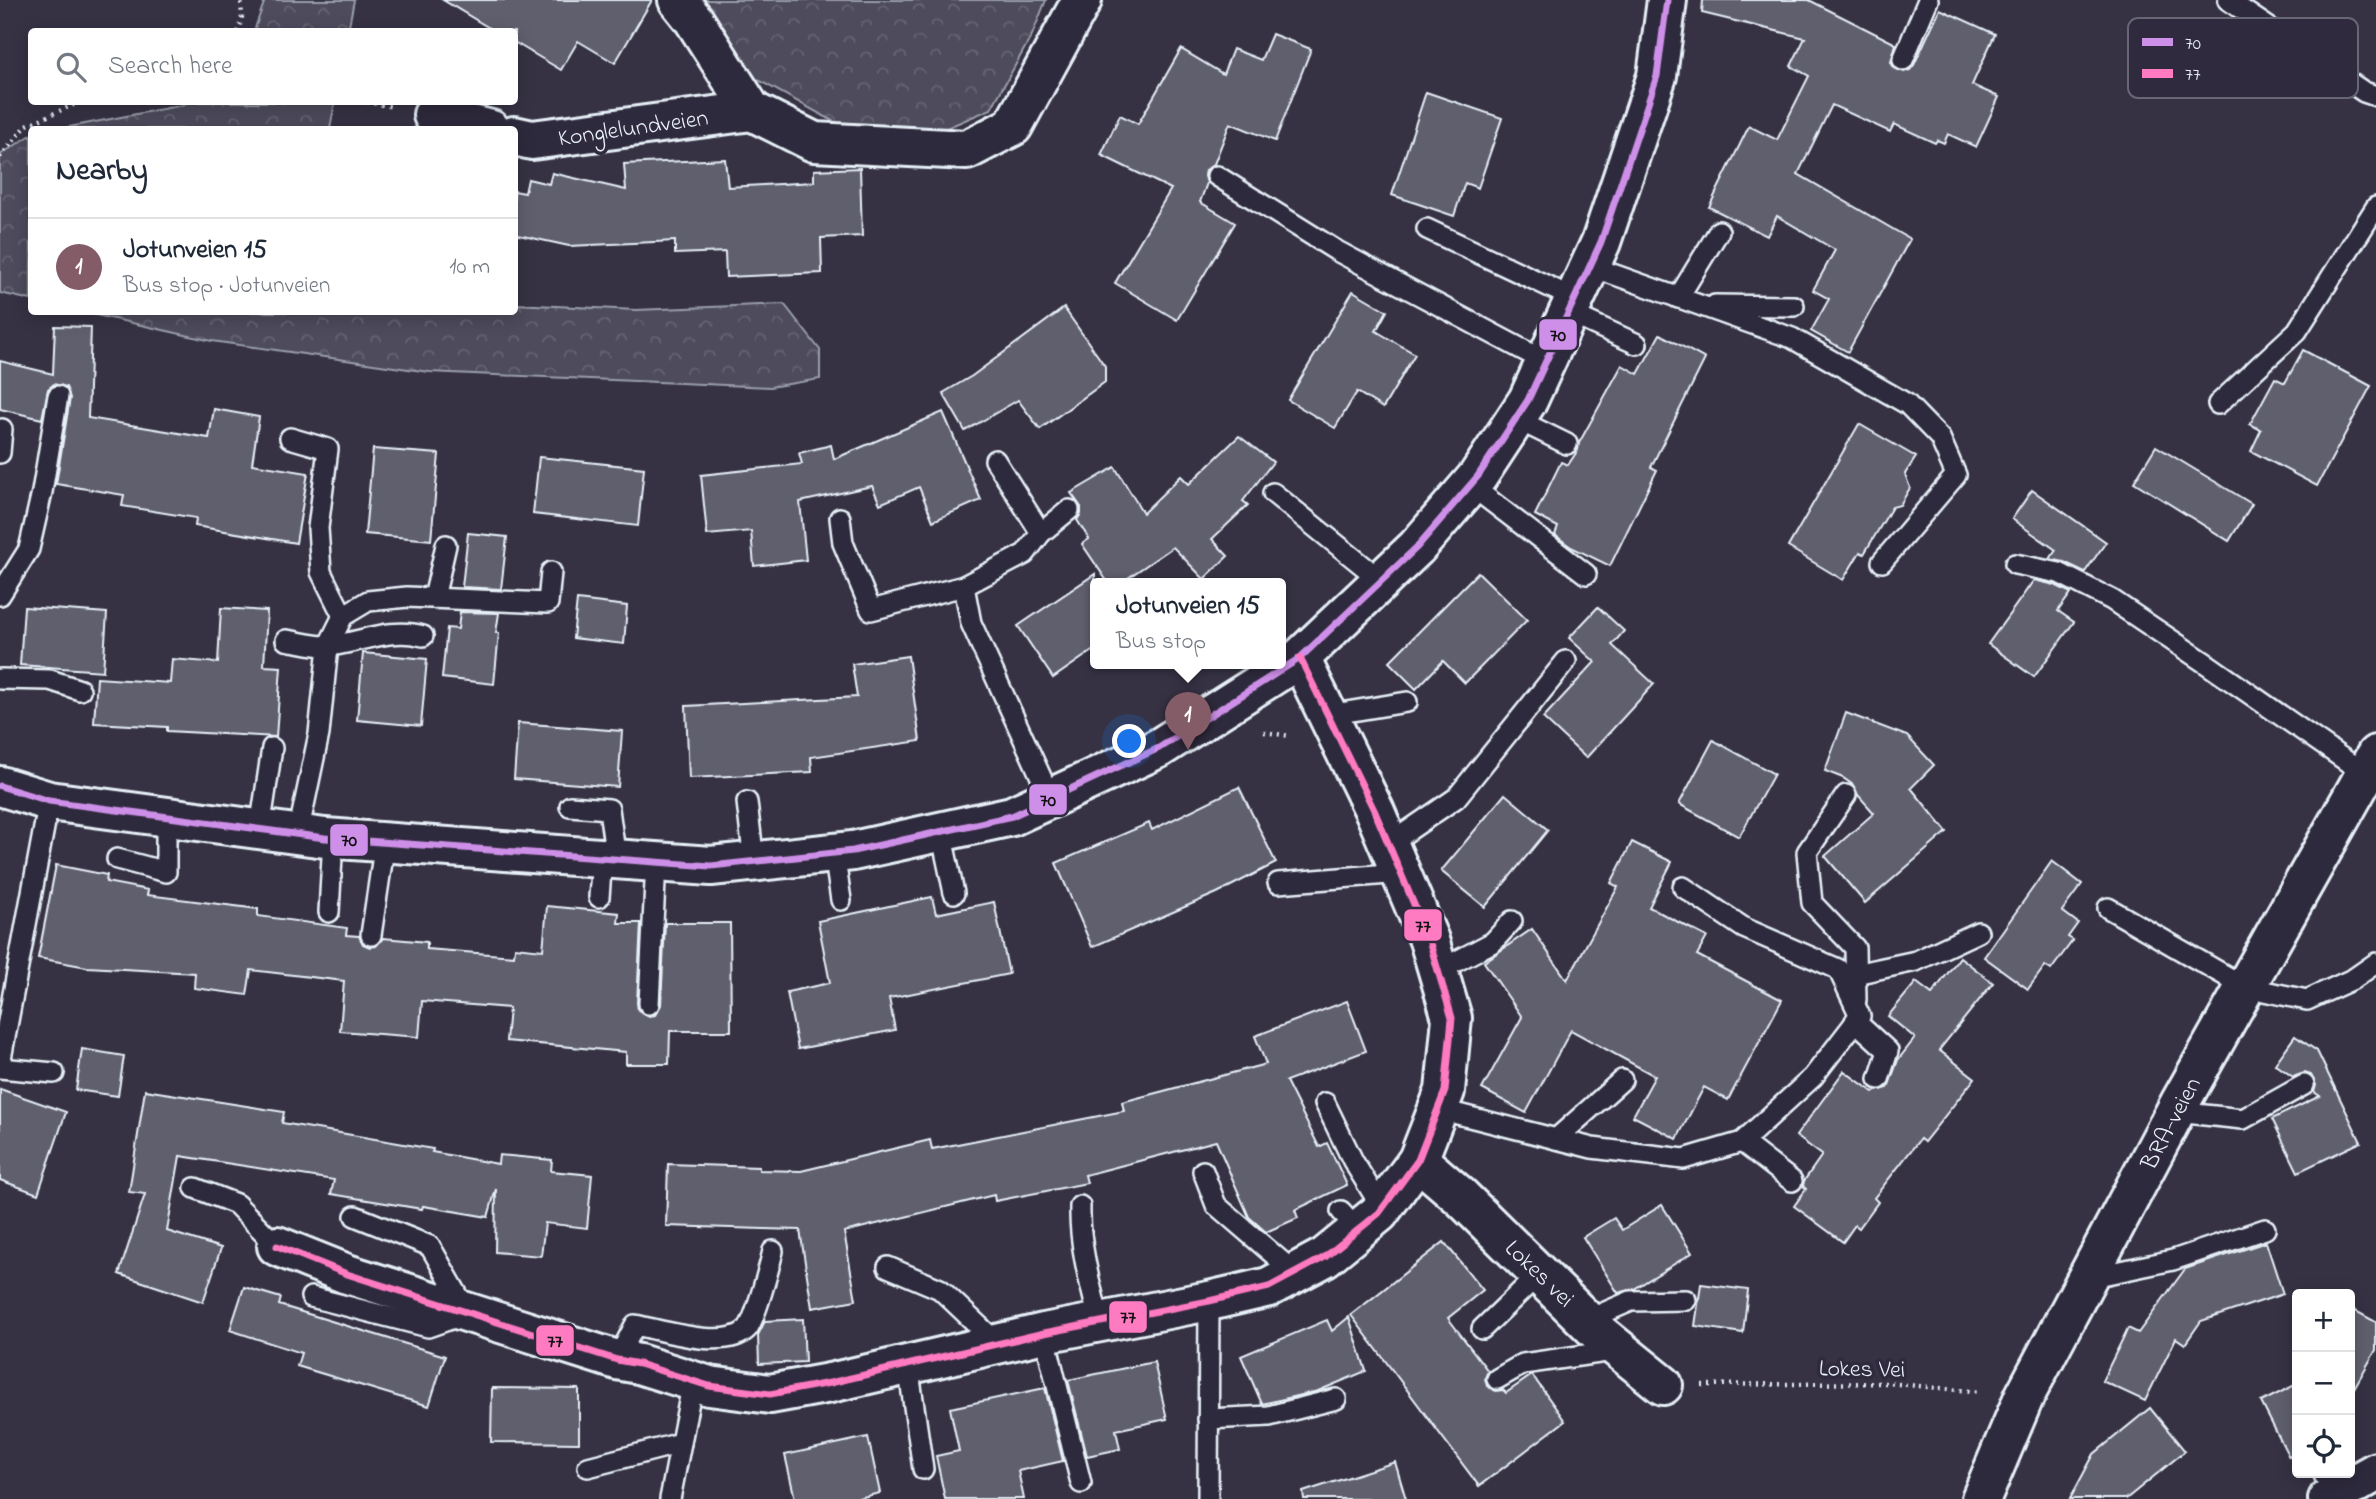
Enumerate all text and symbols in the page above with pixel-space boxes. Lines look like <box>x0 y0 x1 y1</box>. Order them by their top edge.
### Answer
legend <box>2128 18 2358 98</box>
search box <box>28 28 518 105</box>
text: 70 <box>2185 31 2201 58</box>
icon: search <box>52 48 90 86</box>
text: Search here <box>108 48 233 86</box>
text: 77 <box>2185 62 2201 89</box>
street label: Konglelundveien <box>556 102 711 157</box>
text: Nearby <box>56 150 148 194</box>
text: Jotunveien 15 <box>123 232 267 270</box>
text: 1 <box>75 251 83 284</box>
text: 10 m <box>449 251 490 284</box>
text: Bus stop · Jotunveien <box>123 270 330 303</box>
line badge: 70 <box>1538 318 1578 351</box>
text: 70 <box>1550 323 1567 350</box>
popup <box>1090 578 1286 669</box>
text: Jotunveien 15 <box>1116 588 1260 626</box>
text: Bus stop <box>1116 626 1206 659</box>
pin: 1 <box>1165 692 1211 750</box>
your location <box>1112 724 1146 758</box>
line badge: 70 <box>1028 783 1068 816</box>
text: 70 <box>1040 788 1057 815</box>
line badge: 70 <box>329 823 369 857</box>
text: 70 <box>341 828 358 855</box>
line badge: 77 <box>1403 908 1443 942</box>
text: 77 <box>1415 914 1431 941</box>
street label: BRA-veien <box>2133 1071 2211 1178</box>
street label: Lokes vei <box>1495 1233 1581 1317</box>
map controls <box>2292 1289 2355 1478</box>
button: + <box>2292 1289 2355 1352</box>
line badge: 77 <box>1108 1300 1148 1334</box>
text: 77 <box>1120 1305 1136 1332</box>
line badge: 77 <box>535 1324 575 1357</box>
text: 77 <box>547 1329 563 1356</box>
street label: Lokes Vei <box>1818 1352 1905 1389</box>
button: − <box>2292 1352 2355 1415</box>
button: locate <box>2292 1415 2355 1478</box>

